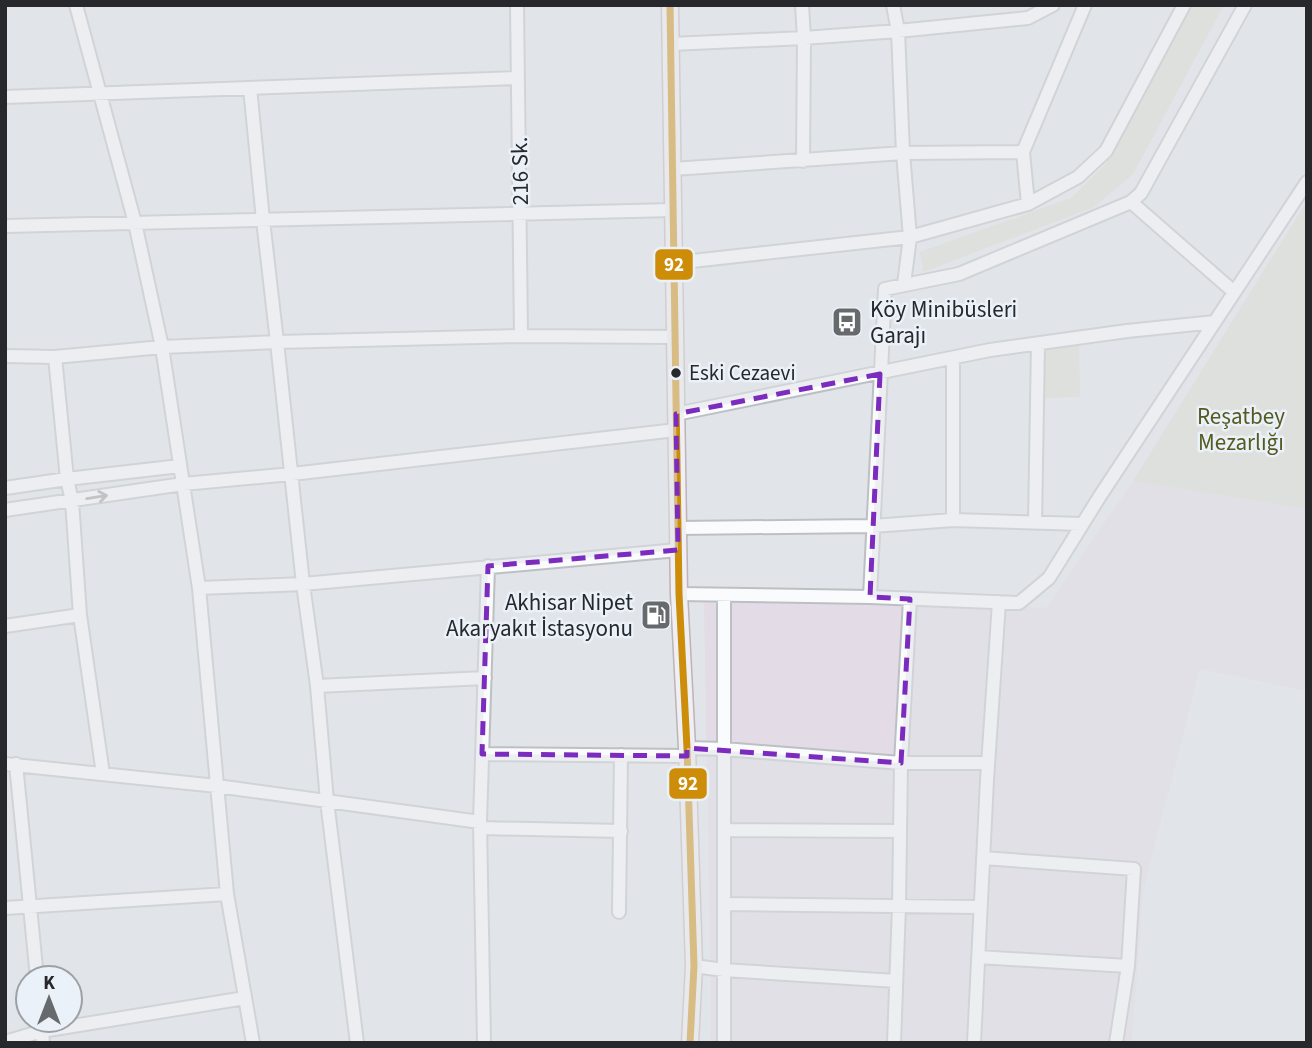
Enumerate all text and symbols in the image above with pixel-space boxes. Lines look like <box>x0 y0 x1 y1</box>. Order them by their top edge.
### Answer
street label: 216 Sk. <box>503 136 537 206</box>
line badge: 92 <box>654 248 694 281</box>
text: 92 <box>664 252 684 279</box>
place label: Köy Minibüsleri Garajı <box>870 293 1017 352</box>
bus stop icon: Köy Minibüsleri Garajı <box>830 305 864 339</box>
place label: Eski Cezaevi <box>689 358 796 388</box>
marker: Eski Cezaevi <box>669 366 683 380</box>
park label: Reşatbey Mezarlığı <box>1197 400 1285 459</box>
one-way arrow <box>85 491 108 504</box>
place label: Akhisar Nipet Akaryakıt İstasyonu <box>446 586 633 645</box>
fuel station icon: Akhisar Nipet Akaryakıt İstasyonu <box>639 598 673 632</box>
line badge: 92 <box>668 767 708 800</box>
text: 92 <box>678 771 698 798</box>
north arrow <box>14 964 84 1034</box>
text: K <box>43 970 55 997</box>

